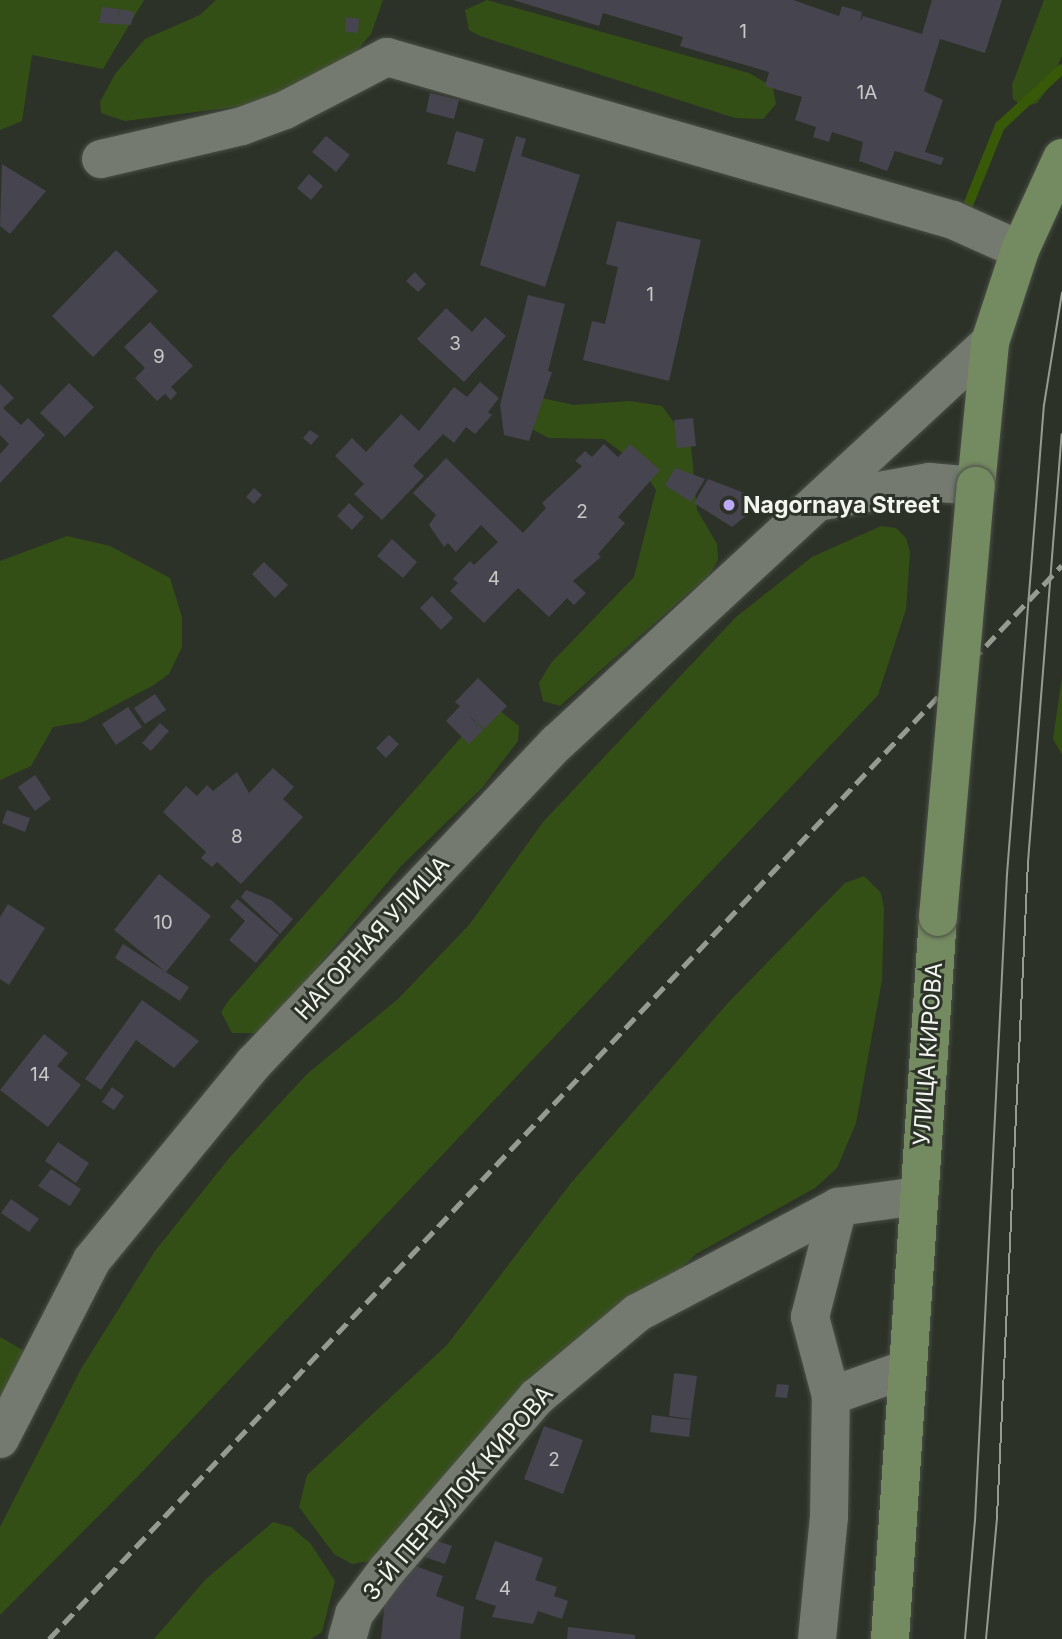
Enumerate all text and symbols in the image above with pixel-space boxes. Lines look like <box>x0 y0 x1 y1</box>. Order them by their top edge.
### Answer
house number: 1 <box>739 21 747 43</box>
house number: 1А <box>857 82 877 104</box>
house number: 1 <box>646 284 654 306</box>
house number: 3 <box>449 333 461 355</box>
house number: 9 <box>153 346 165 368</box>
place label: Nagornaya Street <box>743 491 940 519</box>
marker: Nagornaya Street <box>721 497 737 513</box>
house number: 2 <box>576 501 588 523</box>
house number: 4 <box>488 568 500 590</box>
house number: 8 <box>231 826 243 848</box>
street label: НАГОРНАЯ УЛИЦА <box>289 851 455 1025</box>
house number: 10 <box>153 912 173 934</box>
street label: УЛИЦА КИРОВА <box>908 961 948 1147</box>
house number: 14 <box>30 1064 50 1086</box>
street label: 3-Й ПЕРЕУЛОК КИРОВА <box>357 1380 559 1606</box>
house number: 2 <box>548 1449 560 1471</box>
house number: 4 <box>499 1578 511 1600</box>

